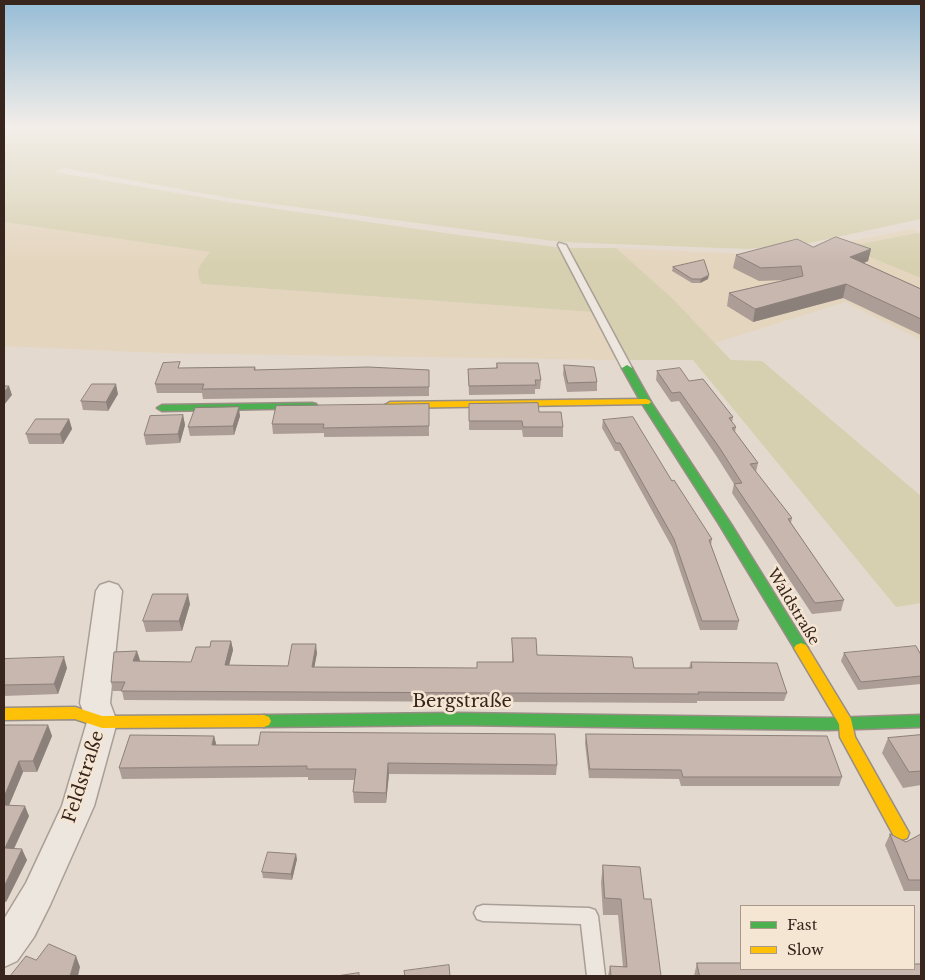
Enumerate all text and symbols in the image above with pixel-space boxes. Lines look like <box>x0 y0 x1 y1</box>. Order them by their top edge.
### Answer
street label: Waldstraße <box>763 565 823 649</box>
street label: Bergstraße <box>412 691 512 713</box>
street label: Feldstraße <box>59 728 109 826</box>
legend <box>740 905 915 970</box>
text: Fast <box>787 915 817 934</box>
text: Slow <box>787 940 824 959</box>

